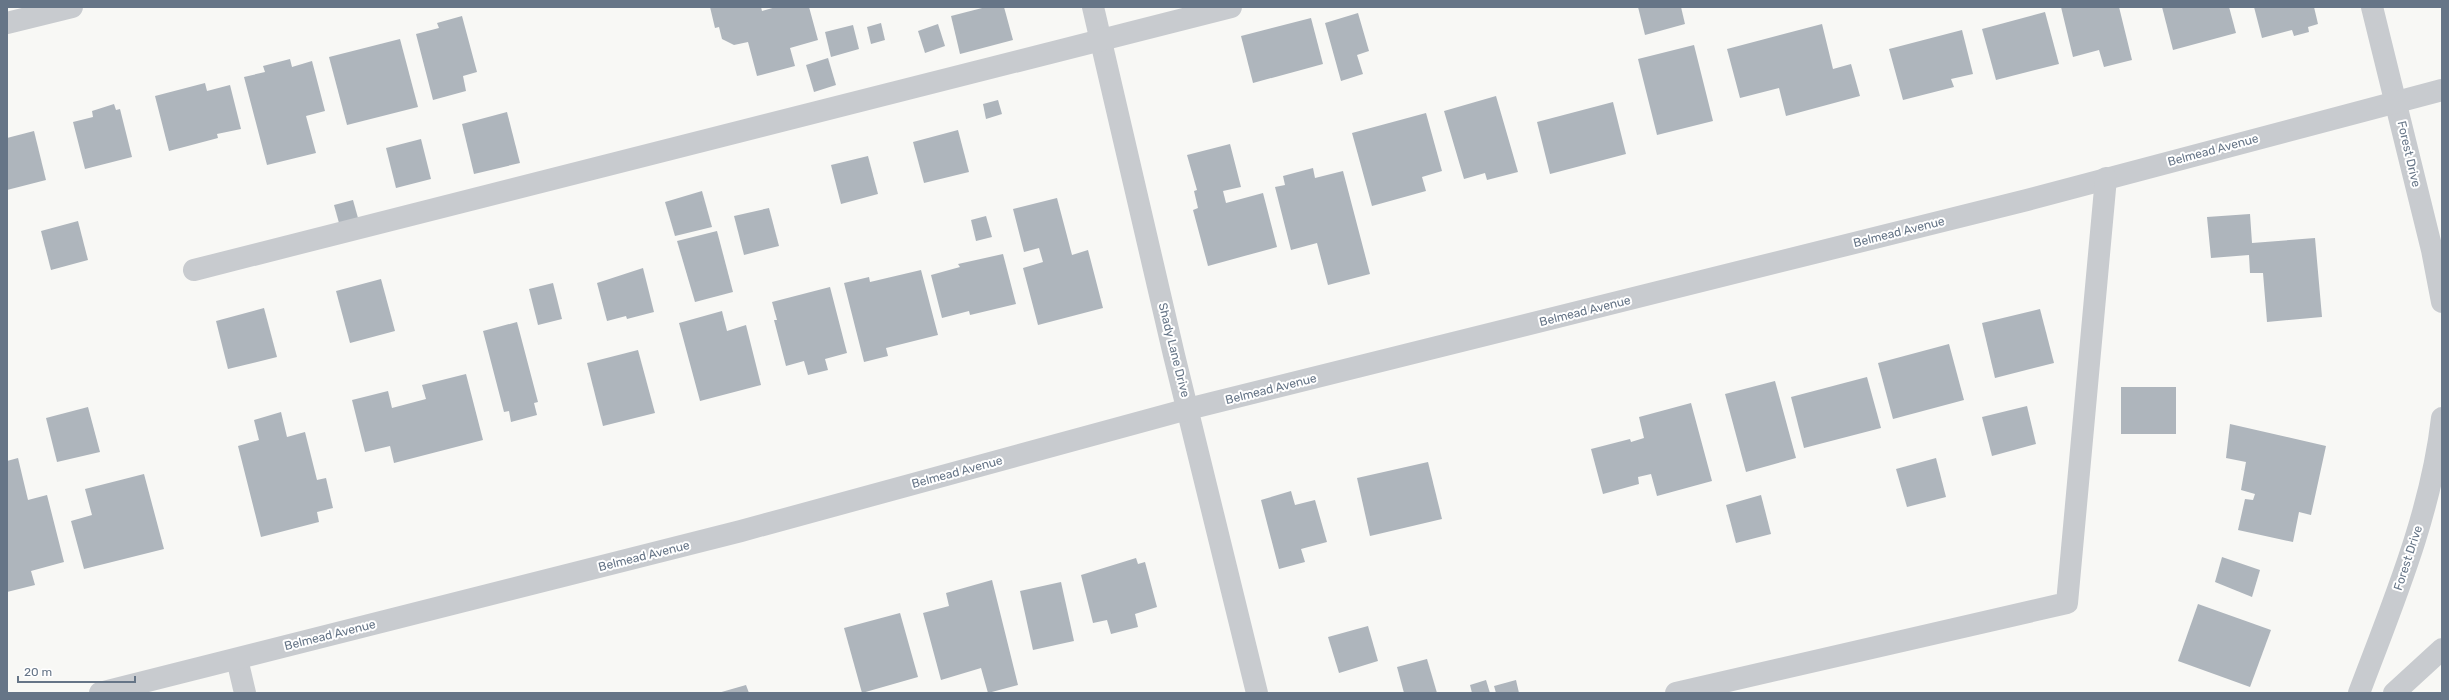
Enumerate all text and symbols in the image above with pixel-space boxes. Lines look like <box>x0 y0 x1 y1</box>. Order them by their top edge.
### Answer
street label: Forest Drive <box>2395 120 2423 189</box>
street label: Belmead Avenue <box>2166 131 2260 169</box>
street label: Belmead Avenue <box>1852 214 1946 250</box>
street label: Belmead Avenue <box>1538 293 1632 329</box>
street label: Shady Lane Drive <box>1155 301 1193 399</box>
street label: Belmead Avenue <box>1224 371 1318 407</box>
street label: Belmead Avenue <box>910 453 1004 491</box>
street label: Forest Drive <box>2391 523 2425 592</box>
street label: Belmead Avenue <box>597 538 691 574</box>
street label: Belmead Avenue <box>283 617 377 653</box>
scale bar <box>18 658 135 684</box>
text: 20 m <box>24 665 52 679</box>

